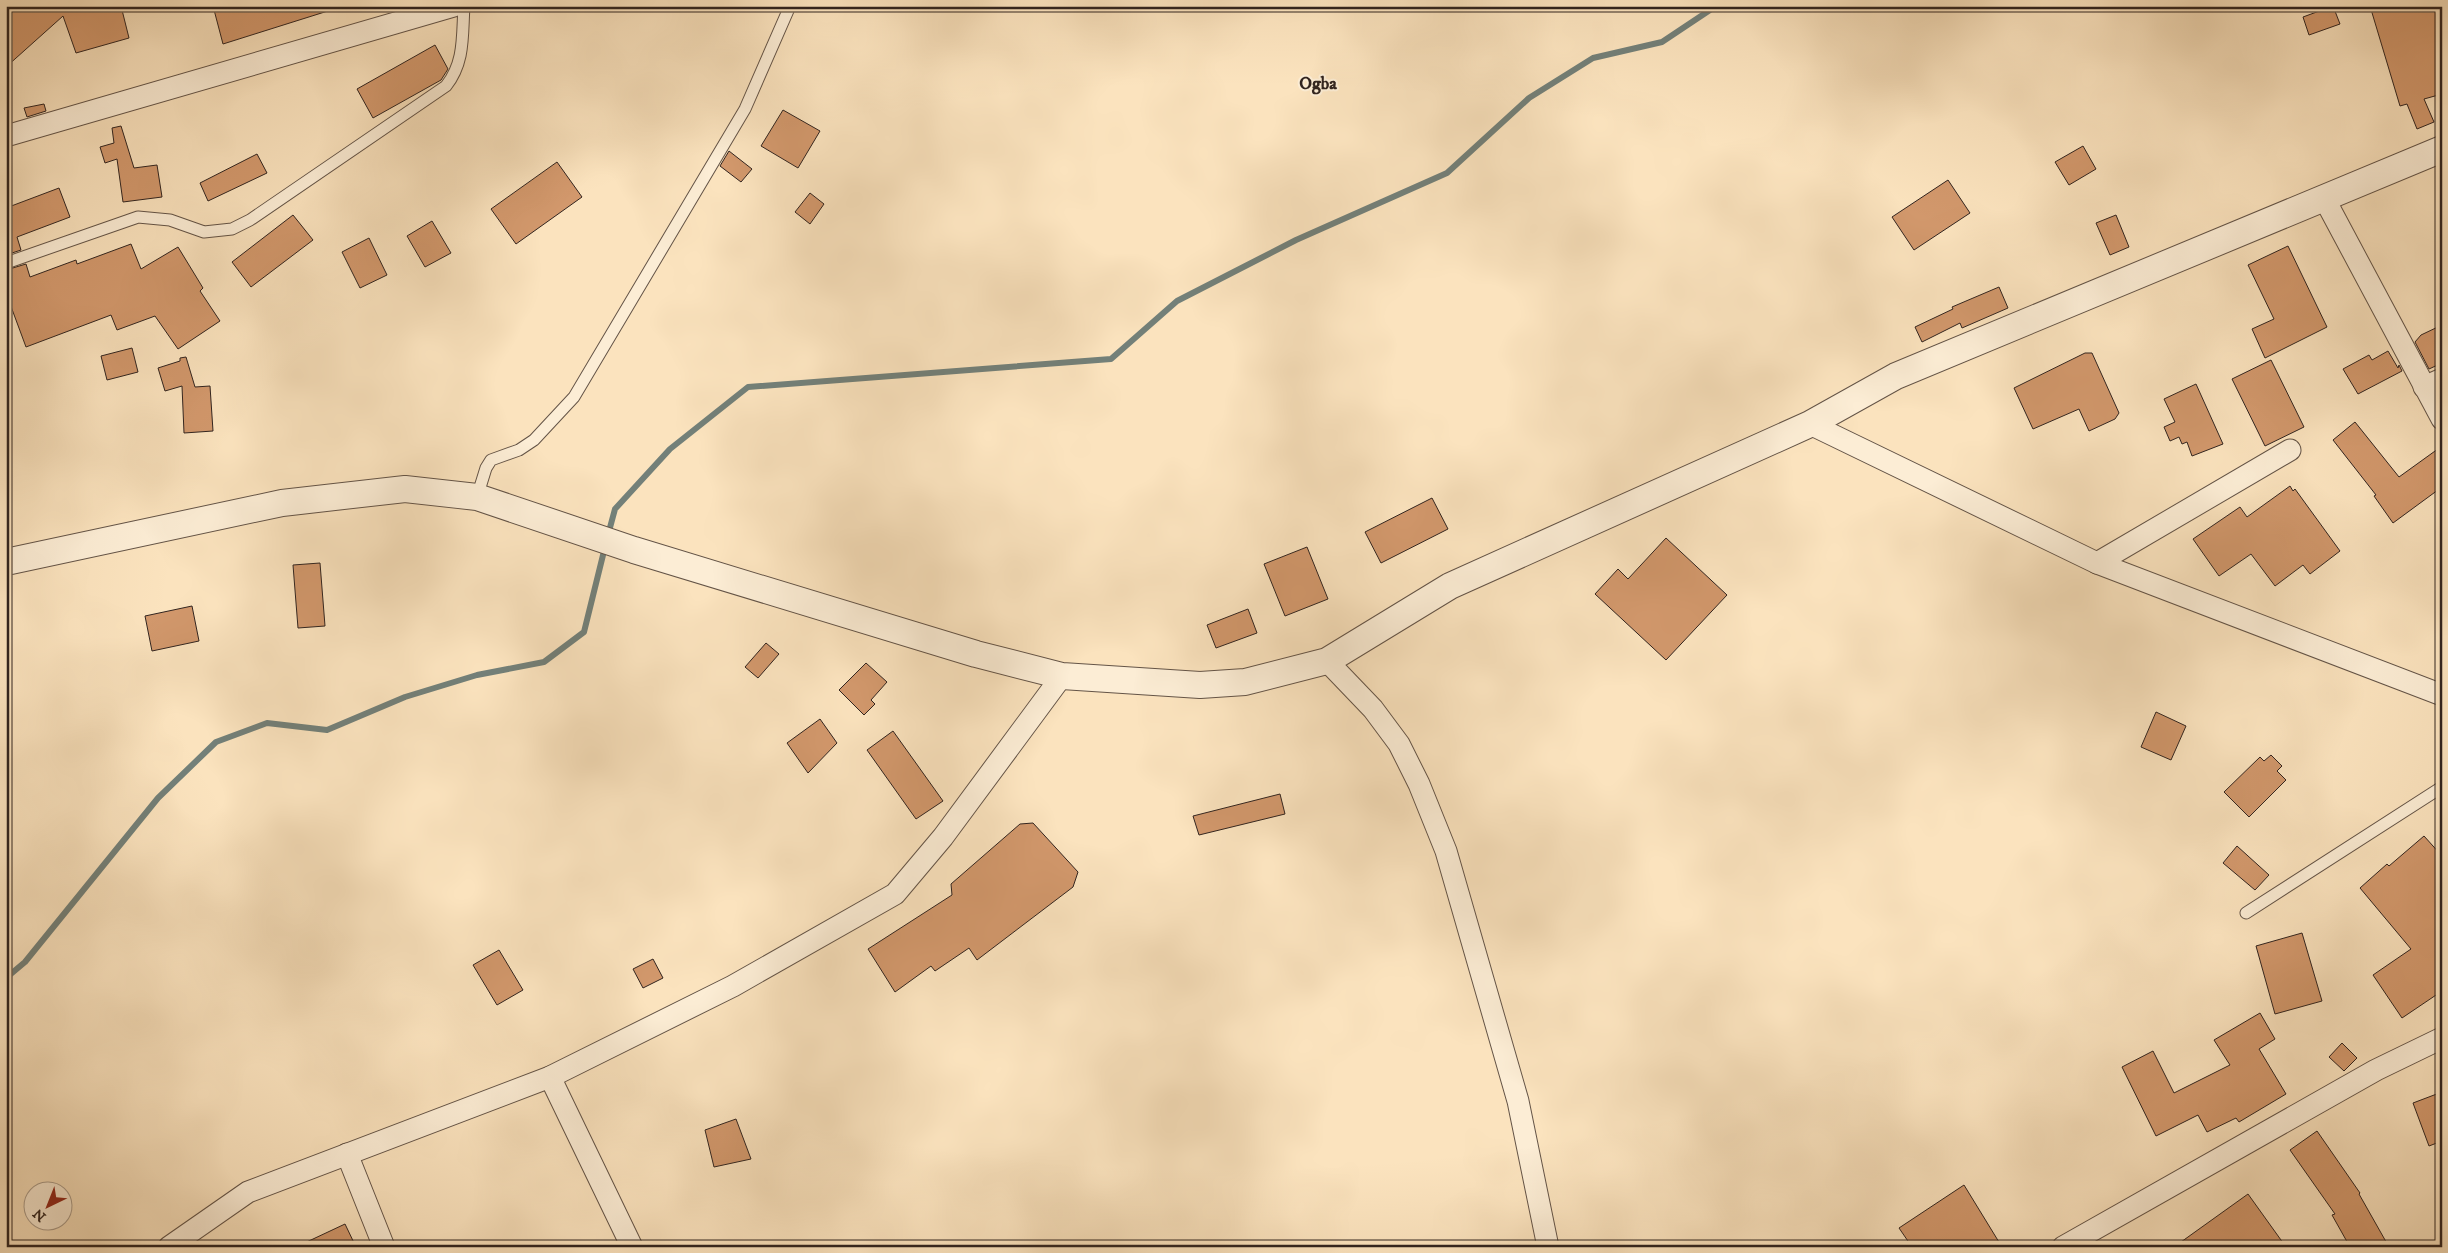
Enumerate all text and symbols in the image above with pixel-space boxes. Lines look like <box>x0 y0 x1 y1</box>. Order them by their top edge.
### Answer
district label: Ogba <box>1299 73 1337 95</box>
north arrow <box>22 1180 72 1230</box>
text: N <box>29 1204 50 1225</box>

